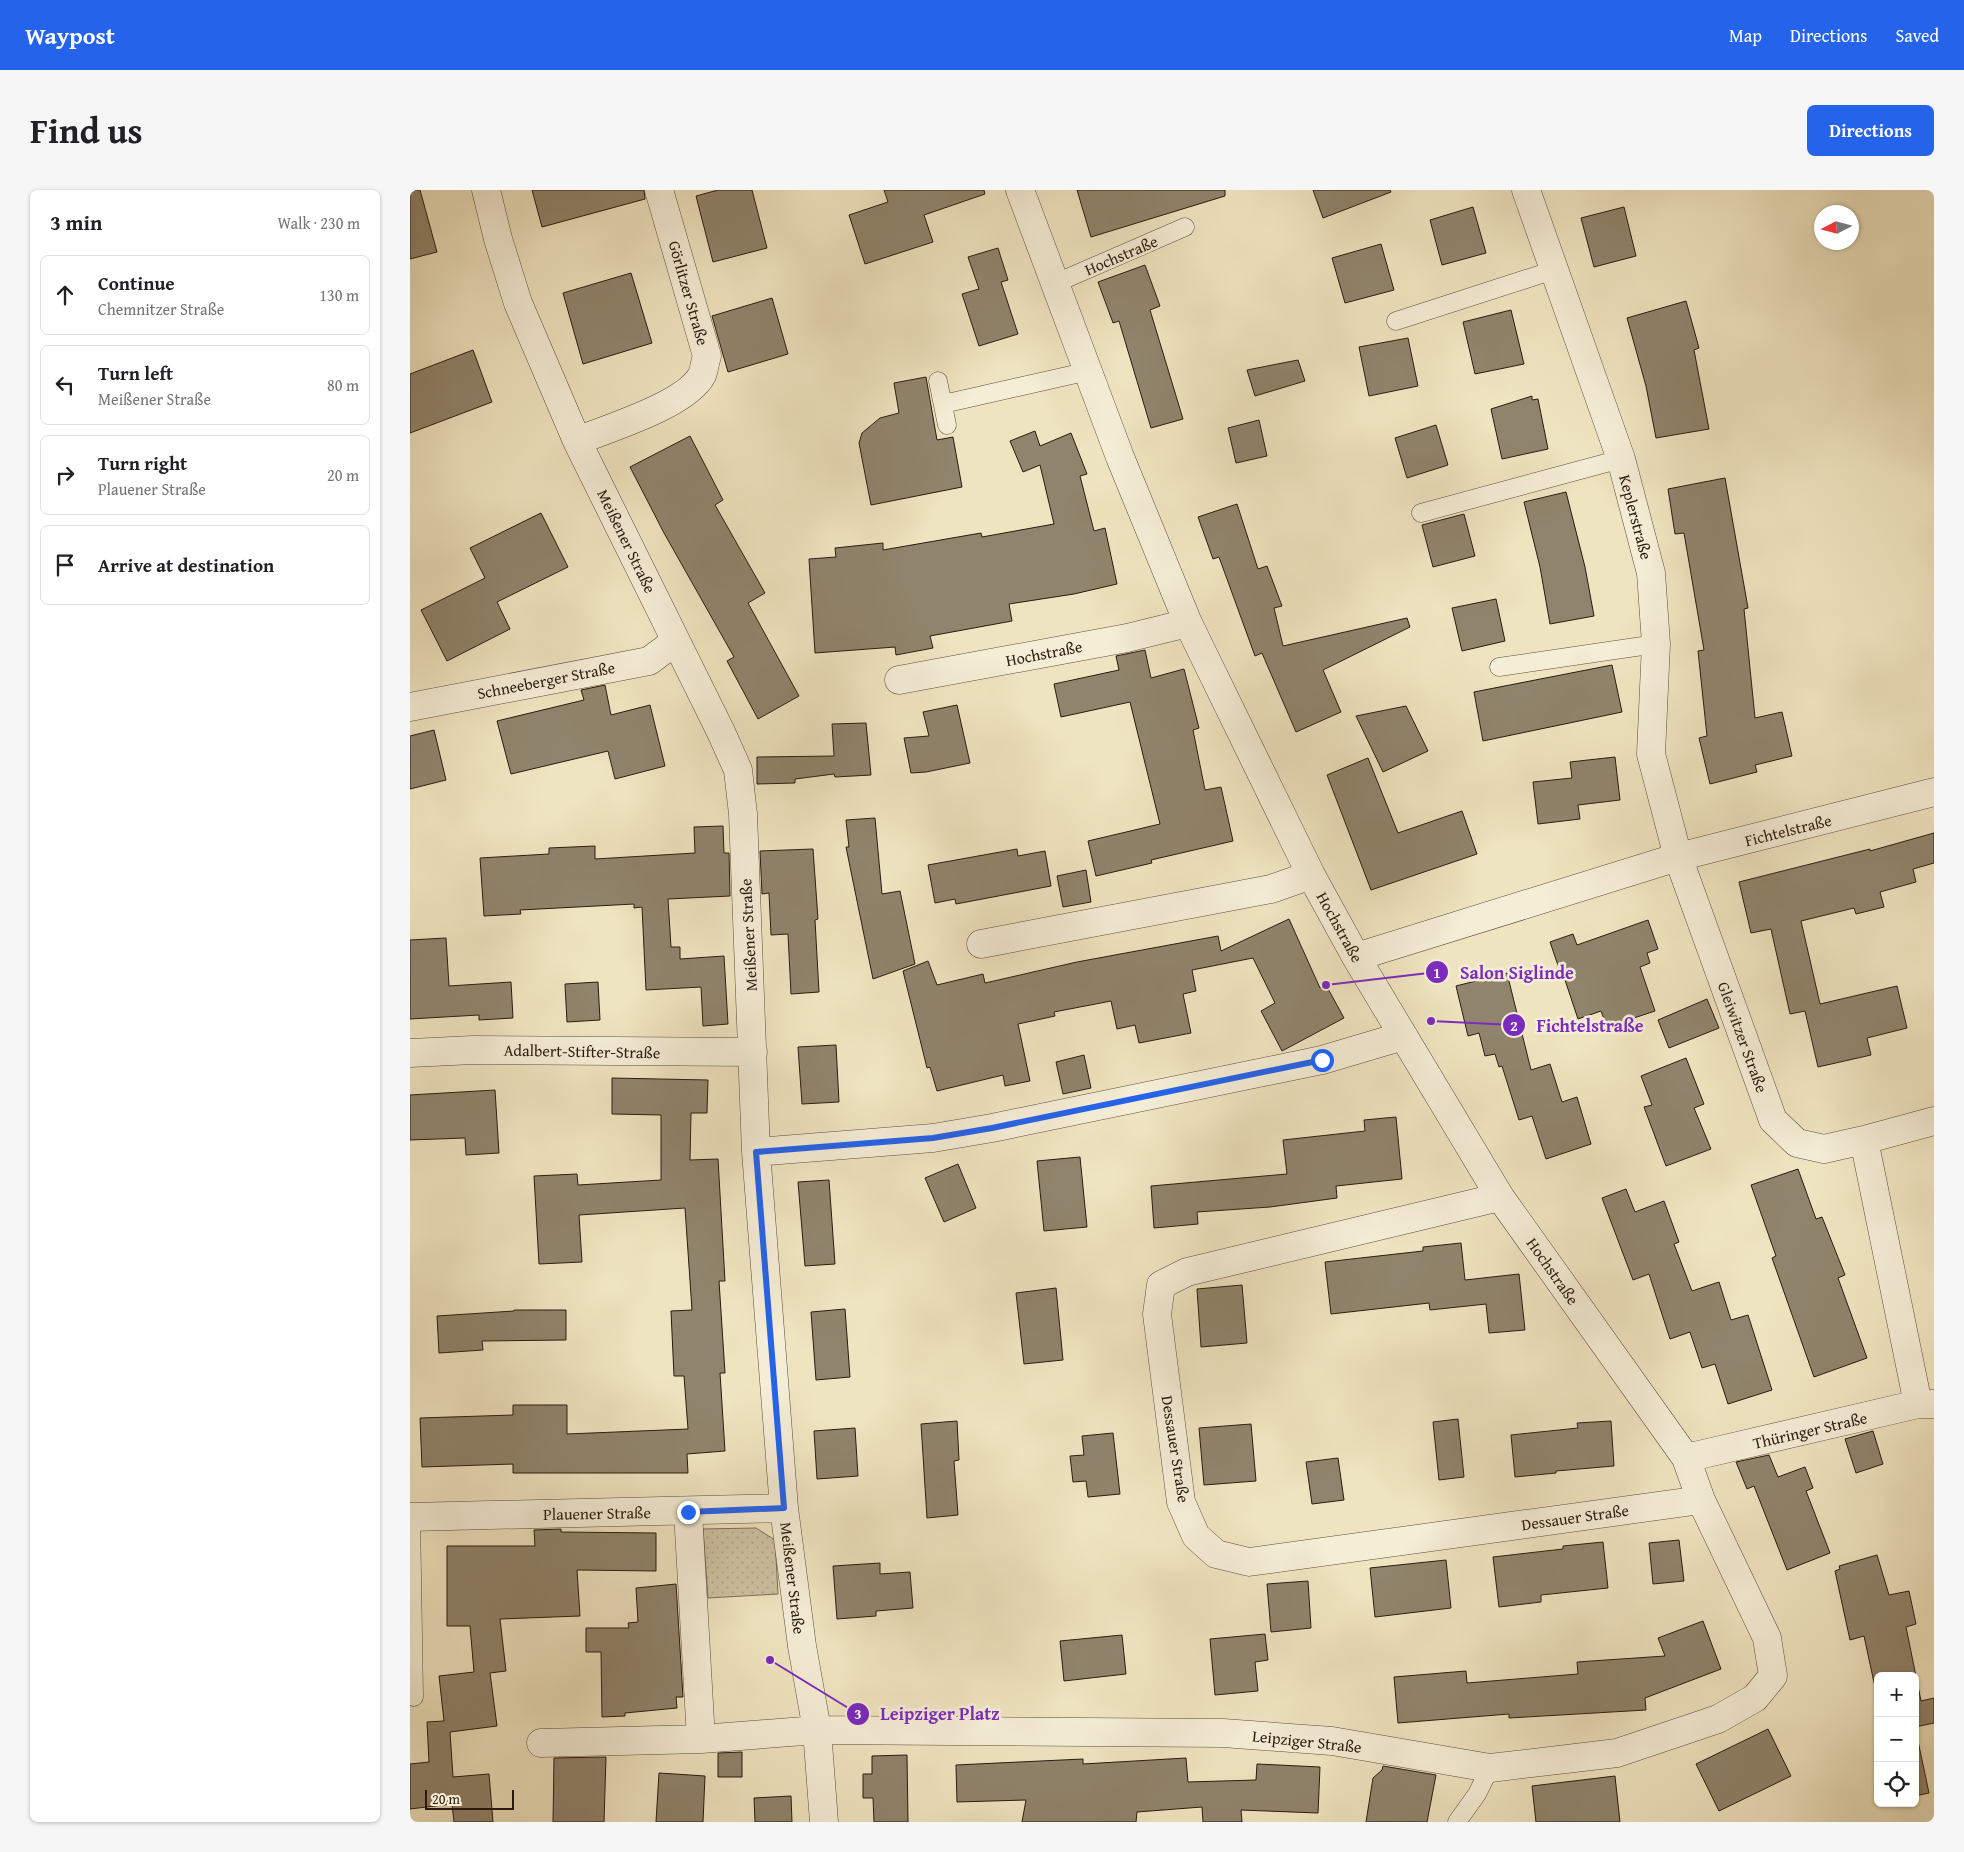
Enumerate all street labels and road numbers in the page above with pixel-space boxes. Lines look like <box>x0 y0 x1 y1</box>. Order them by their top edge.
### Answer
street label: Hochstraße <box>1081 229 1161 281</box>
street label: Görlitzer Straße <box>663 238 715 348</box>
street label: Keplerstraße <box>1613 472 1659 562</box>
street label: Meißener Straße <box>591 485 663 597</box>
street label: Hochstraße <box>1004 634 1084 672</box>
street label: Schneeberger Straße <box>475 655 617 705</box>
street label: Fichtelstraße <box>1742 808 1834 852</box>
street label: Meißener Straße <box>733 878 763 992</box>
street label: Hochstraße <box>1311 887 1369 967</box>
street label: Gleiwitzer Straße <box>1712 978 1774 1096</box>
street label: Adalbert-Stifter-Straße <box>504 1038 660 1064</box>
street label: Hochstraße <box>1521 1232 1585 1310</box>
street label: Dessauer Straße <box>1156 1394 1196 1504</box>
street label: Thüringer Straße <box>1750 1405 1870 1455</box>
street label: Dessauer Straße <box>1520 1498 1630 1536</box>
street label: Plauener Straße <box>543 1500 651 1526</box>
street label: Meißener Straße <box>774 1520 812 1636</box>
street label: Leipziger Straße <box>1251 1723 1363 1759</box>

